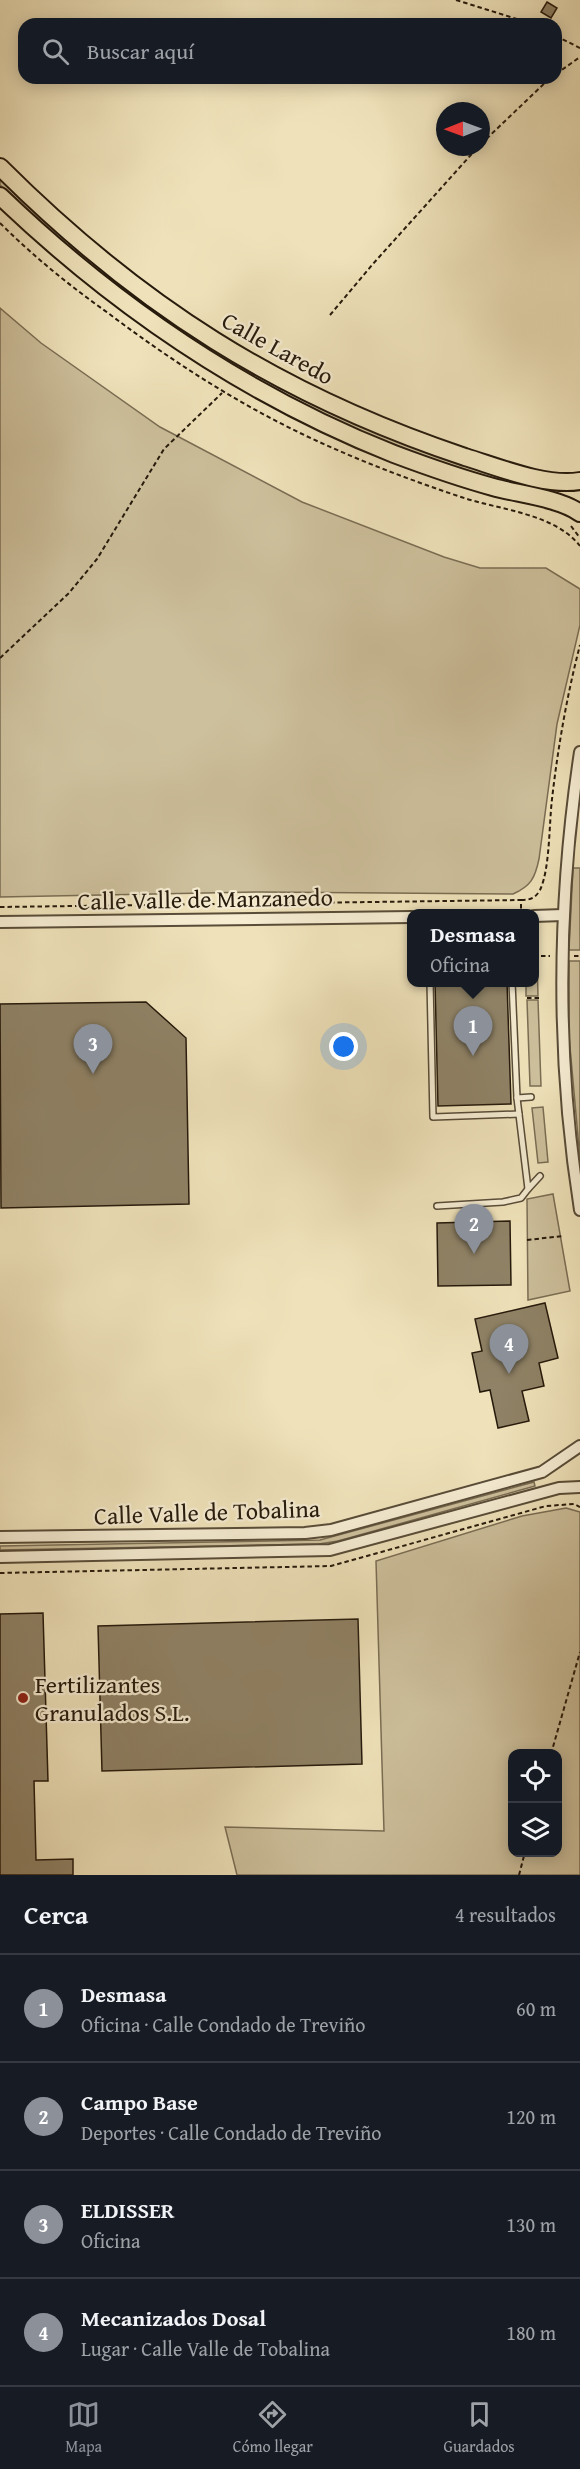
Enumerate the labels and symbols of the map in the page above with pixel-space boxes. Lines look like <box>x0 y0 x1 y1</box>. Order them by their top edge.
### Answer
north arrow <box>436 102 490 156</box>
street label: Calle Laredo <box>216 303 340 393</box>
street label: Calle Valle de Manzanedo <box>77 879 333 919</box>
pin: 1 <box>454 1006 492 1056</box>
pin: 3 <box>74 1024 112 1074</box>
your location <box>329 1032 358 1061</box>
pin: 2 <box>454 1204 494 1254</box>
pin: 4 <box>490 1324 528 1374</box>
street label: Calle Valle de Tobalina <box>93 1491 321 1533</box>
place label: Fertilizantes Granulados S.L. <box>35 1667 190 1730</box>
marker: Fertilizantes Granulados S.L. <box>16 1691 30 1705</box>

